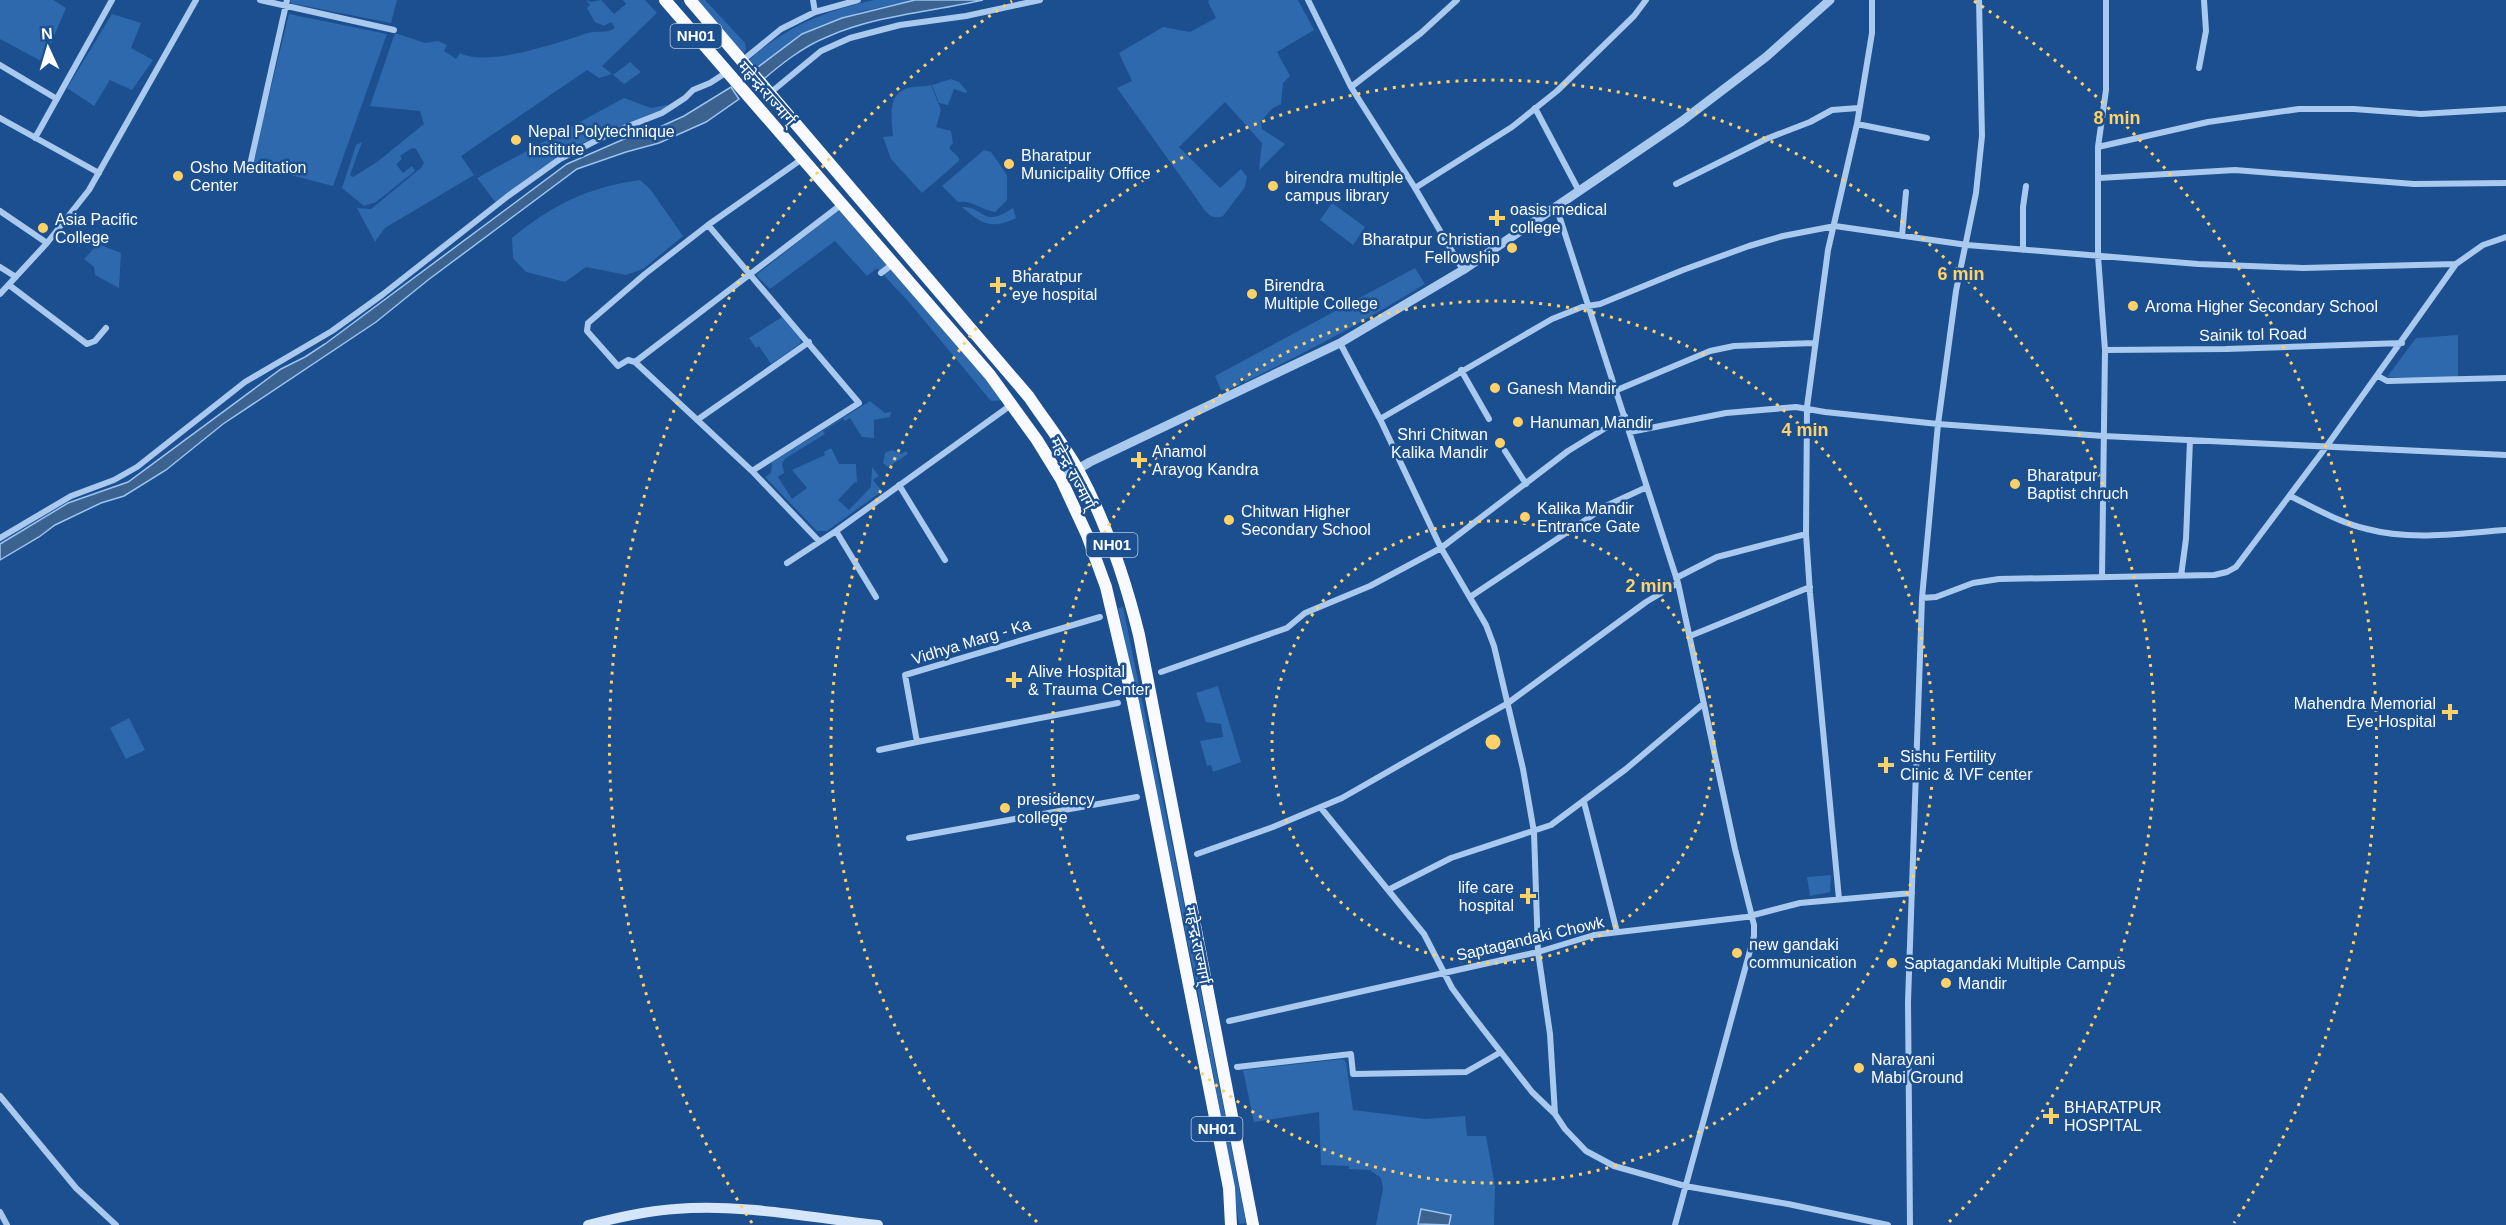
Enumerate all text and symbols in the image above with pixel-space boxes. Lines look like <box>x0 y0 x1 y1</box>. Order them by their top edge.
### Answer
north arrow <box>18 18 78 78</box>
road number: NH01 <box>670 24 722 48</box>
text: N <box>41 25 53 42</box>
street label: महेन्द्र राज्मार्ग् <box>733 57 802 132</box>
text: 8 min <box>2093 108 2141 128</box>
place label: Nepal Polytechnique Institute <box>528 123 675 158</box>
marker: Nepal Polytechnique Institute <box>509 133 523 147</box>
place label: Bharatpur Municipality Office <box>1021 147 1151 182</box>
marker: Bharatpur Municipality Office <box>1002 157 1016 171</box>
place label: Osho Meditation Center <box>190 159 307 194</box>
marker: Osho Meditation Center <box>171 169 185 183</box>
place label: birendra multiple campus library <box>1285 169 1403 204</box>
marker: birendra multiple campus library <box>1266 179 1280 193</box>
place label: oasis medical college <box>1510 201 1607 236</box>
marker: oasis medical college <box>1488 209 1506 227</box>
place label: Asia Pacific College <box>55 211 138 246</box>
marker: Asia Pacific College <box>36 221 50 235</box>
place label: Bharatpur Christian Fellowship <box>1362 231 1500 266</box>
marker: Bharatpur Christian Fellowship <box>1505 241 1519 255</box>
text: 6 min <box>1937 264 1985 284</box>
place label: Bharatpur eye hospital <box>1012 268 1097 303</box>
marker: Bharatpur eye hospital <box>989 276 1007 294</box>
place label: Birendra Multiple College <box>1264 277 1378 312</box>
marker: Birendra Multiple College <box>1245 287 1259 301</box>
place label: Aroma Higher Secondary School <box>2145 298 2378 315</box>
marker: Aroma Higher Secondary School <box>2126 299 2140 313</box>
street label: Sainik tol Road <box>2199 325 2307 344</box>
place label: Ganesh Mandir <box>1507 380 1617 397</box>
marker: Ganesh Mandir <box>1488 381 1502 395</box>
place label: Hanuman Mandir <box>1530 414 1653 431</box>
marker: Hanuman Mandir <box>1511 415 1525 429</box>
text: 4 min <box>1781 420 1829 440</box>
place label: Shri Chitwan Kalika Mandir <box>1391 426 1489 461</box>
street label: महेन्द्र राज्मार्ग् <box>1045 434 1101 515</box>
marker: Shri Chitwan Kalika Mandir <box>1493 436 1507 450</box>
place label: Anamol Arayog Kandra <box>1152 443 1259 478</box>
marker: Anamol Arayog Kandra <box>1130 451 1148 469</box>
place label: Bharatpur Baptist chruch <box>2027 467 2128 502</box>
marker: Bharatpur Baptist chruch <box>2008 477 2022 491</box>
place label: Kalika Mandir Entrance Gate <box>1537 500 1640 535</box>
place label: Chitwan Higher Secondary School <box>1241 503 1371 538</box>
marker: Kalika Mandir Entrance Gate <box>1518 510 1532 524</box>
marker: Chitwan Higher Secondary School <box>1222 513 1236 527</box>
road number: NH01 <box>1086 533 1138 557</box>
text: 2 min <box>1625 576 1673 596</box>
street label: Vidhya Marg - Ka <box>910 615 1033 668</box>
place label: Alive Hospital & Trauma Center <box>1028 663 1151 698</box>
marker: Alive Hospital & Trauma Center <box>1005 671 1023 689</box>
place label: Mahendra Memorial Eye Hospital <box>2294 695 2436 730</box>
marker: Mahendra Memorial Eye Hospital <box>2441 703 2459 721</box>
centre of rings <box>1483 732 1503 752</box>
place label: Sishu Fertility Clinic & IVF center <box>1900 748 2033 783</box>
marker: Sishu Fertility Clinic & IVF center <box>1877 756 1895 774</box>
place label: presidency college <box>1017 791 1094 826</box>
marker: presidency college <box>998 801 1012 815</box>
place label: life care hospital <box>1458 879 1514 914</box>
marker: life care hospital <box>1519 887 1537 905</box>
street label: महेन्द्र राज्मार्ग् <box>1180 905 1215 989</box>
street label: Saptagandaki Chowk <box>1455 913 1607 964</box>
place label: new gandaki communication <box>1749 936 1857 971</box>
marker: new gandaki communication <box>1730 946 1744 960</box>
place label: Saptagandaki Multiple Campus <box>1904 955 2125 972</box>
marker: Saptagandaki Multiple Campus <box>1885 956 1899 970</box>
place label: Mandir <box>1958 975 2008 992</box>
marker: Mandir <box>1939 976 1953 990</box>
place label: Narayani Mabi Ground <box>1871 1051 1964 1086</box>
marker: Narayani Mabi Ground <box>1852 1061 1866 1075</box>
place label: BHARATPUR HOSPITAL <box>2064 1099 2162 1134</box>
marker: BHARATPUR HOSPITAL <box>2042 1107 2060 1125</box>
road number: NH01 <box>1192 1117 1242 1141</box>

